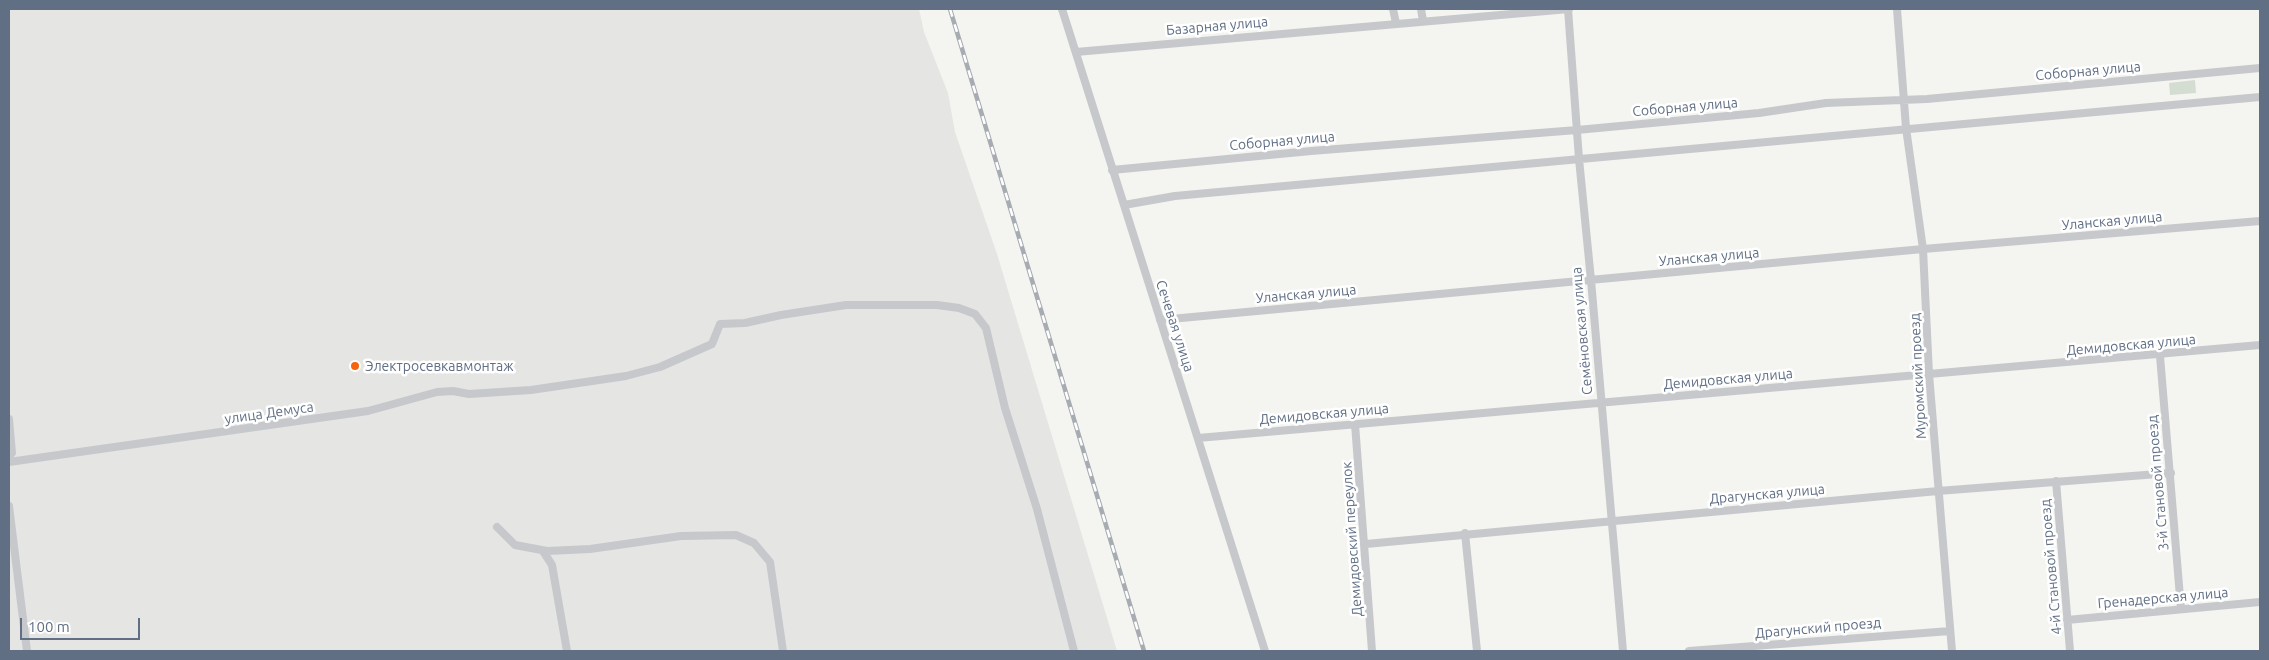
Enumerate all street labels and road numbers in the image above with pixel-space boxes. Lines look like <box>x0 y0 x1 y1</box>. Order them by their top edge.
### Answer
street label: Базарная улица <box>1165 13 1269 39</box>
street label: Соборная улица <box>2035 58 2141 84</box>
street label: Соборная улица <box>1632 94 1738 120</box>
street label: Соборная улица <box>1229 128 1335 154</box>
street label: Уланская улица <box>2061 208 2163 234</box>
street label: Уланская улица <box>1658 244 1760 270</box>
street label: Семёновская улица <box>1568 266 1596 396</box>
street label: Сечевая улица <box>1152 278 1198 374</box>
street label: Уланская улица <box>1255 281 1357 307</box>
street label: Муромский проезд <box>1906 313 1930 439</box>
street label: Демидовская улица <box>2065 331 2197 359</box>
street label: Демидовская улица <box>1662 365 1794 393</box>
street label: улица Демуса <box>223 398 315 428</box>
street label: Демидовская улица <box>1258 400 1390 428</box>
street label: 3-й Становой проезд <box>2144 415 2172 551</box>
street label: Демидовский переулок <box>1338 461 1366 617</box>
street label: Драгунская улица <box>1709 481 1825 507</box>
street label: 4-й Становой проезд <box>2037 499 2065 635</box>
street label: Гренадерская улица <box>2097 584 2229 612</box>
street label: Драгунский проезд <box>1754 614 1882 642</box>

